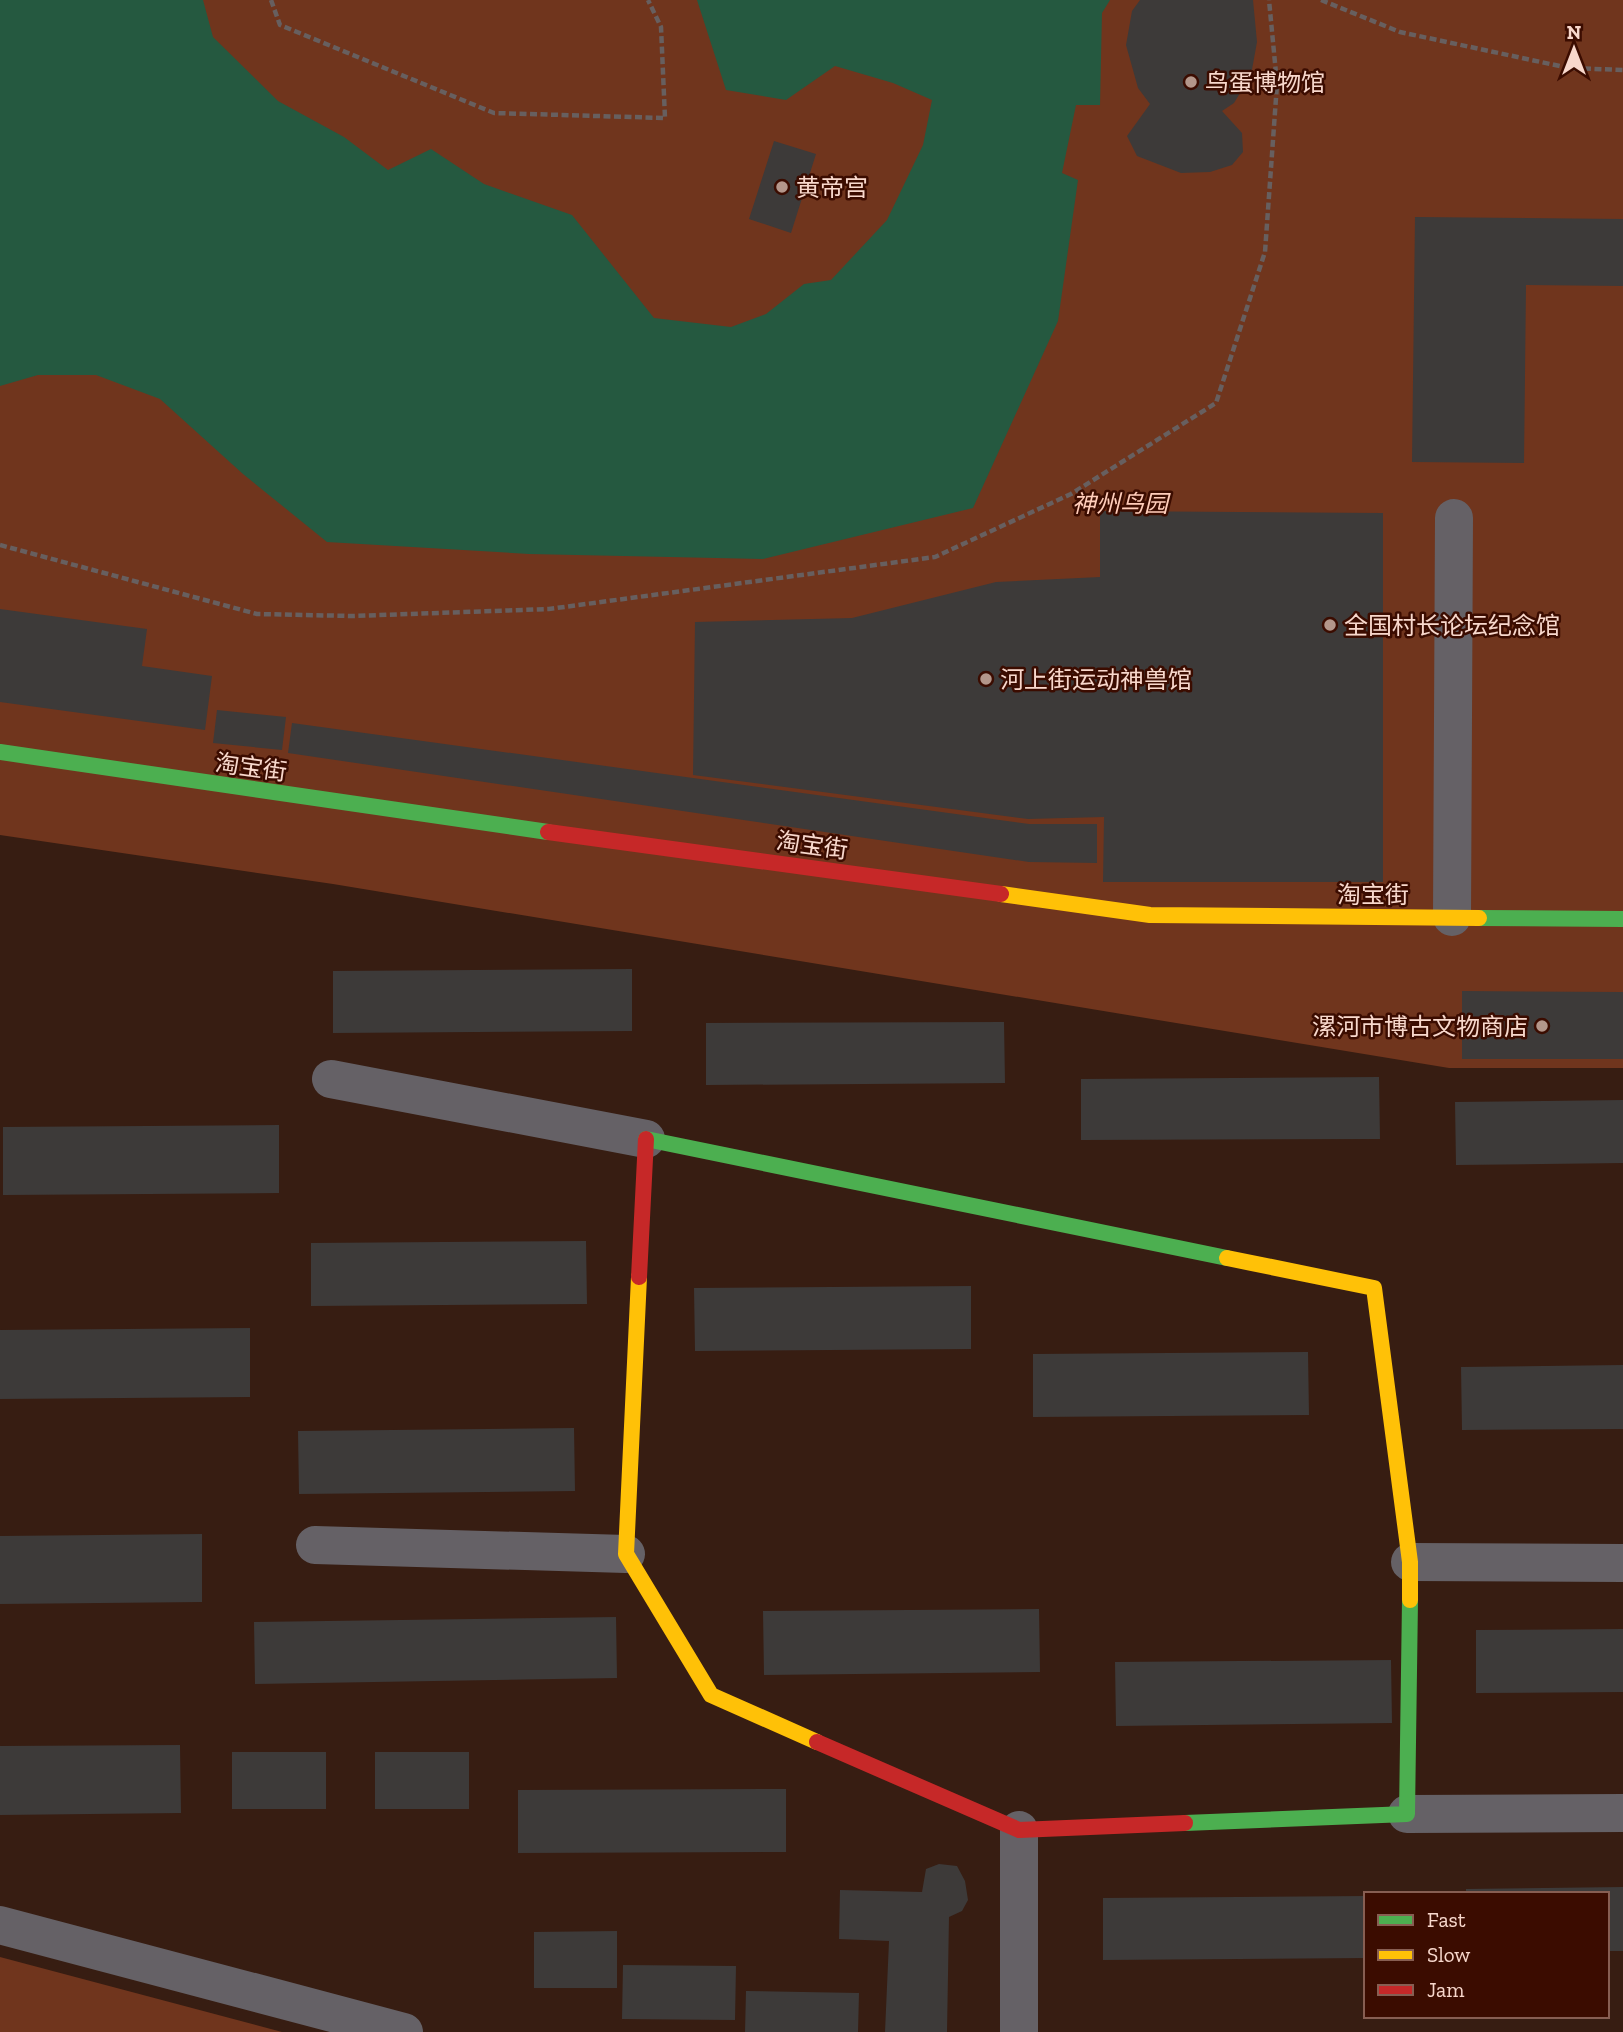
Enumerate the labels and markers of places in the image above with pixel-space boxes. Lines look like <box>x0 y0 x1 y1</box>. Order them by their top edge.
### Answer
place label: 鸟蛋博物馆 <box>1205 68 1325 97</box>
marker: 鸟蛋博物馆 <box>1183 74 1199 90</box>
place label: 黄帝宫 <box>796 173 868 202</box>
marker: 黄帝宫 <box>774 179 790 195</box>
place label: 全国村长论坛纪念馆 <box>1344 611 1560 640</box>
marker: 全国村长论坛纪念馆 <box>1322 617 1338 633</box>
place label: 河上街运动神兽馆 <box>1000 665 1192 694</box>
marker: 河上街运动神兽馆 <box>978 671 994 687</box>
place label: 漯河市博古文物商店 <box>1312 1012 1528 1041</box>
marker: 漯河市博古文物商店 <box>1534 1018 1550 1034</box>

